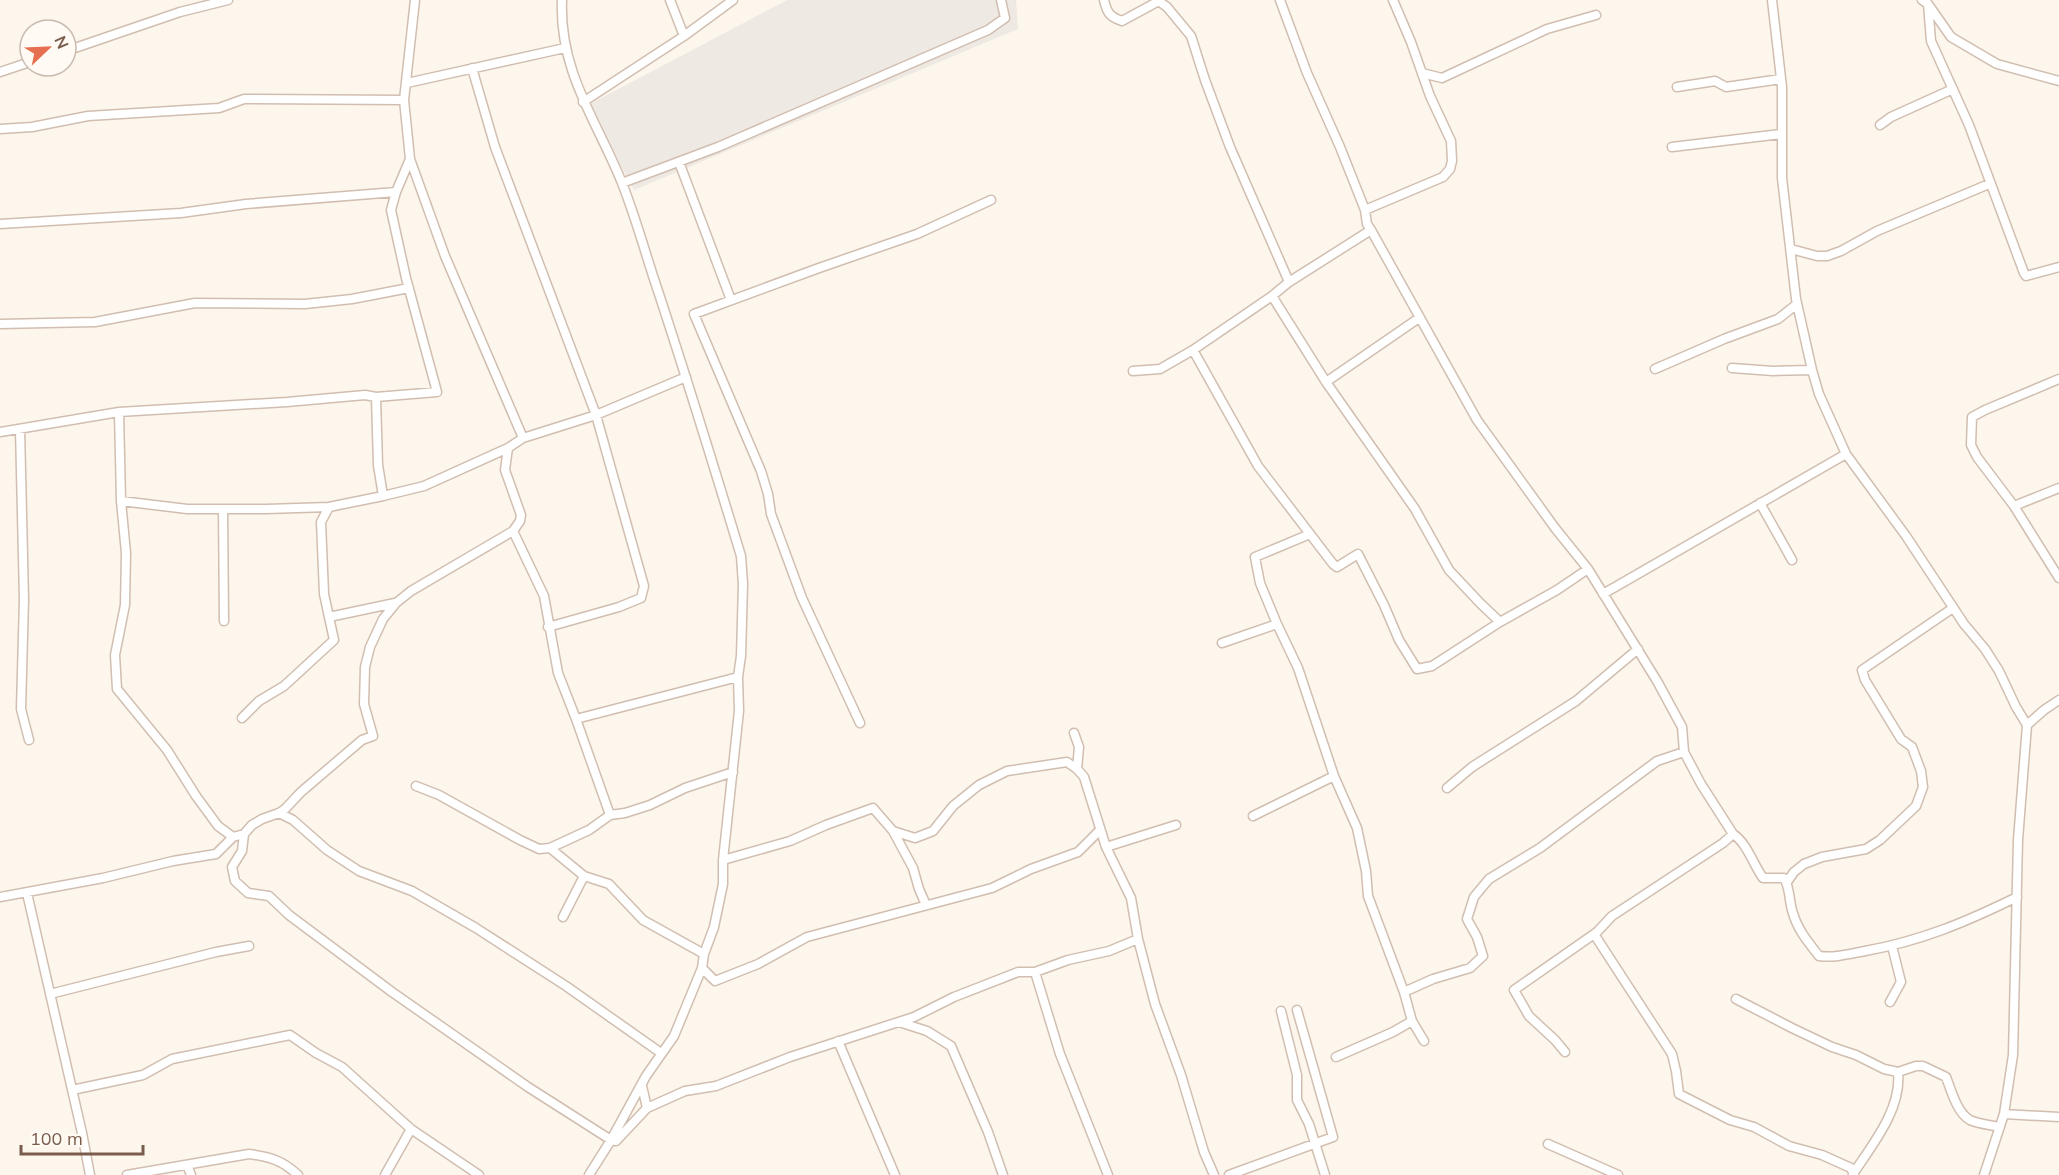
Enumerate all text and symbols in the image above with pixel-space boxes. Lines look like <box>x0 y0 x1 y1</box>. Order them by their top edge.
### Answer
north arrow <box>18 18 78 78</box>
text: N <box>50 33 73 52</box>
scale bar <box>21 1118 142 1156</box>
text: 100 m <box>30 1127 83 1150</box>

